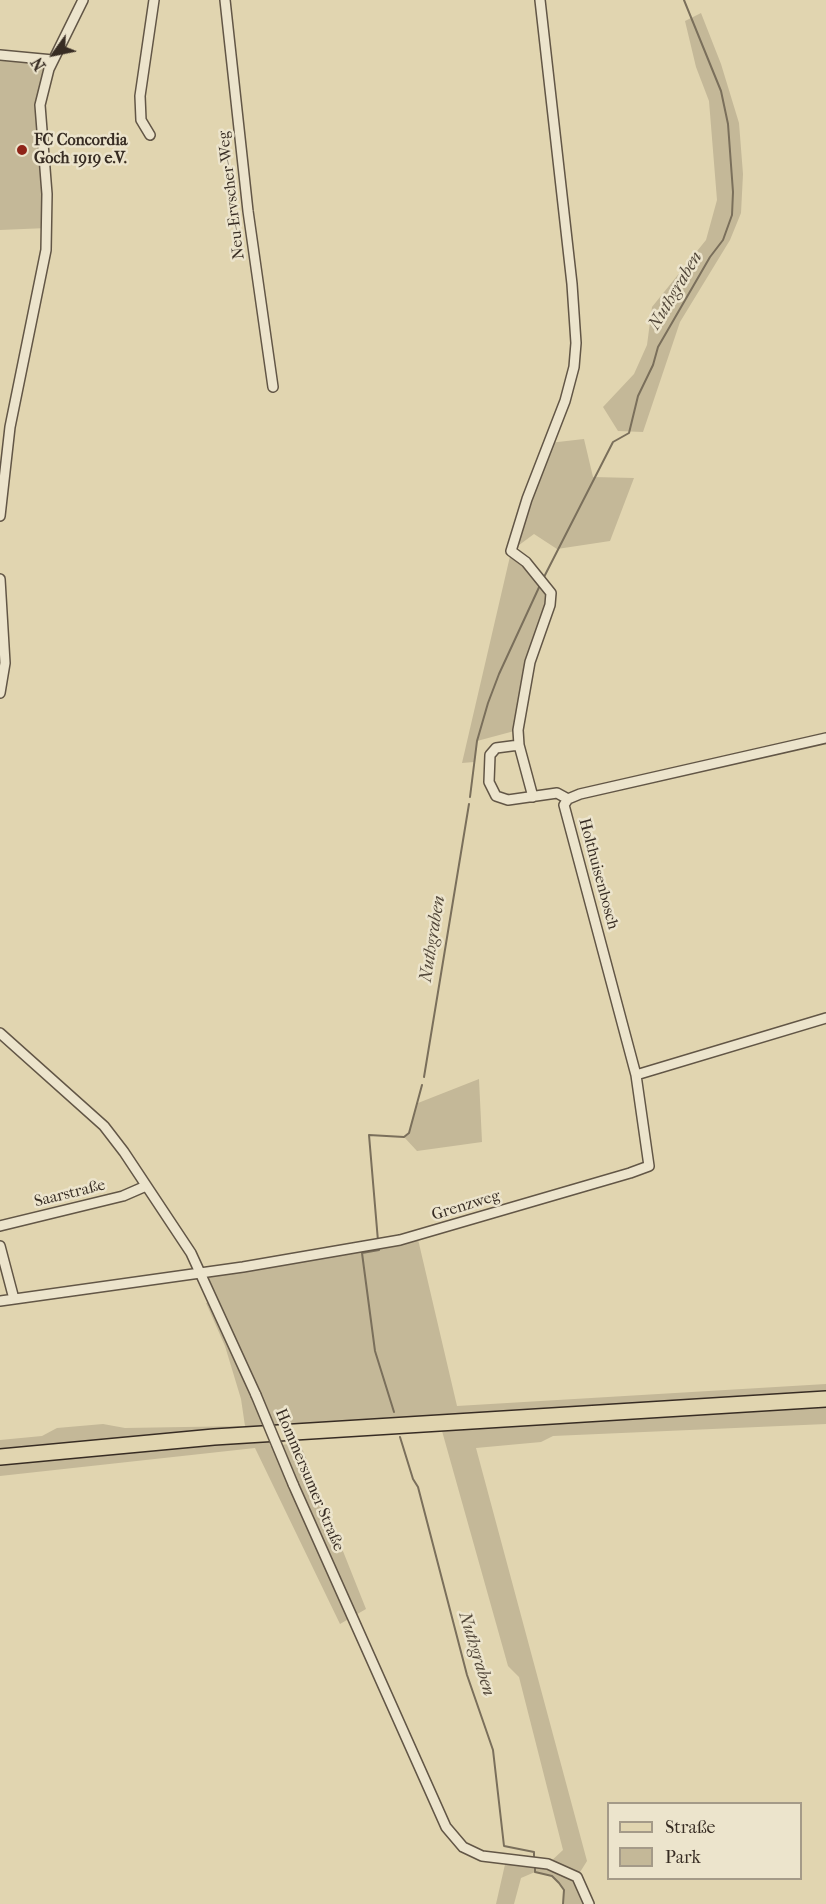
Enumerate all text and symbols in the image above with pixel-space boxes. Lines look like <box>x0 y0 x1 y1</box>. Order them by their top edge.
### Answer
north arrow <box>24 24 84 84</box>
text: N <box>27 54 50 74</box>
street label: Neu-Ervscher-Weg <box>215 130 249 260</box>
place label: FC Concordia Goch 1919 e.V. <box>34 131 127 169</box>
marker: FC Concordia Goch 1919 e.V. <box>15 143 29 157</box>
water label: Nuthgraben <box>644 248 708 334</box>
street label: Holthuisenbosch <box>574 816 622 932</box>
water label: Nuthgraben <box>416 894 450 984</box>
street label: Saarstraße <box>33 1176 107 1212</box>
street label: Grenzweg <box>430 1187 502 1225</box>
street label: Hommersumer Straße <box>270 1406 348 1554</box>
water label: Nuthgraben <box>453 1609 499 1699</box>
legend <box>607 1802 802 1880</box>
text: Straße <box>665 1817 715 1838</box>
text: Park <box>665 1847 701 1868</box>

